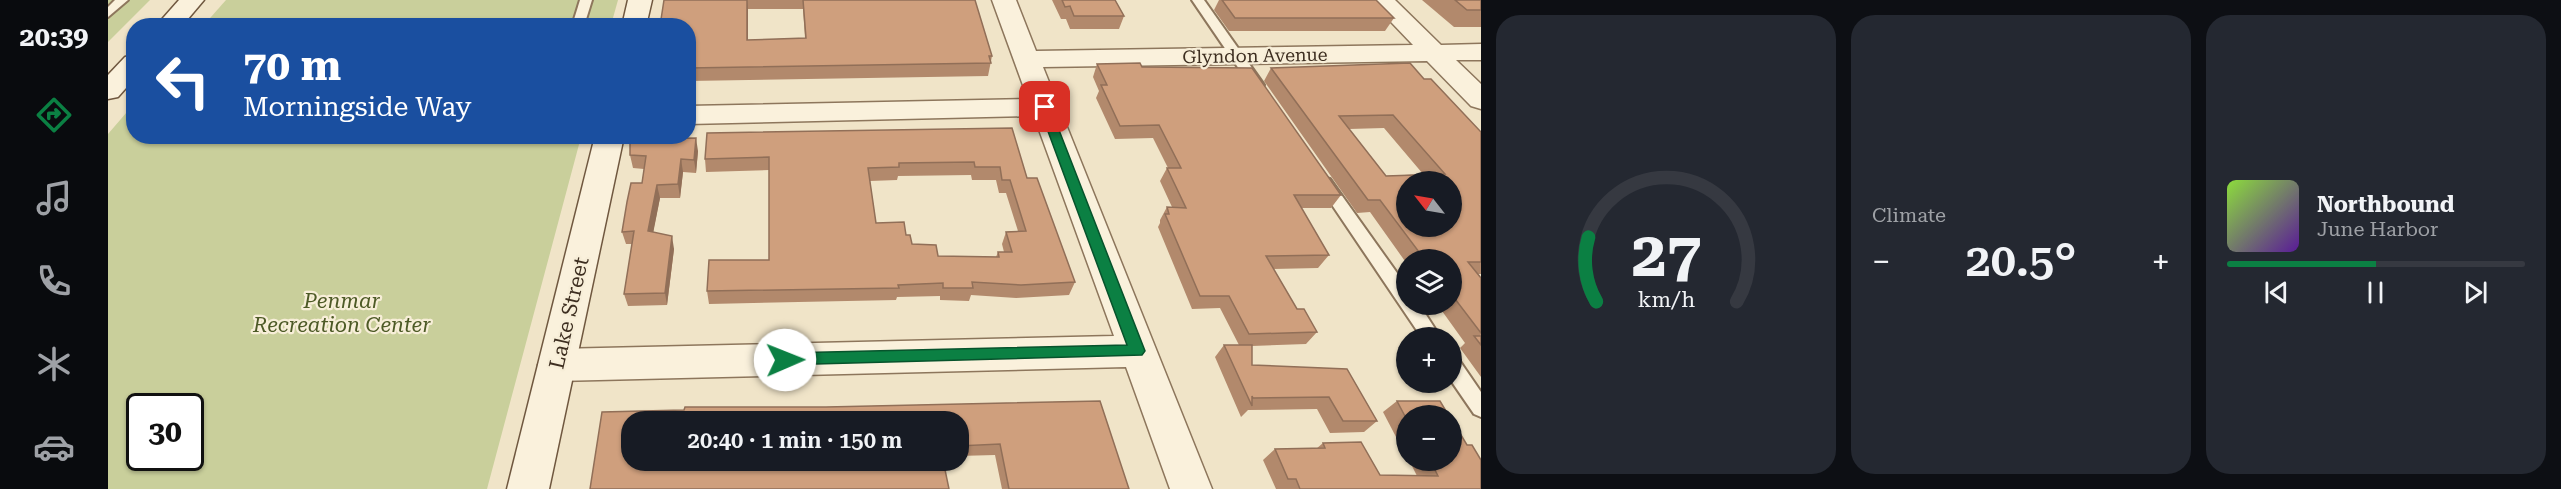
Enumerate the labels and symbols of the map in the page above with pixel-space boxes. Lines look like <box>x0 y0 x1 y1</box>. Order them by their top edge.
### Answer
street label: Glyndon Avenue <box>1182 44 1328 67</box>
pin <box>1019 81 1070 132</box>
north arrow <box>1396 171 1462 237</box>
street label: Lake Street <box>544 254 594 371</box>
park label: Penmar Recreation Center <box>252 289 431 337</box>
position arrow <box>753 328 817 392</box>
speed limit sign: 30 <box>126 393 204 471</box>

